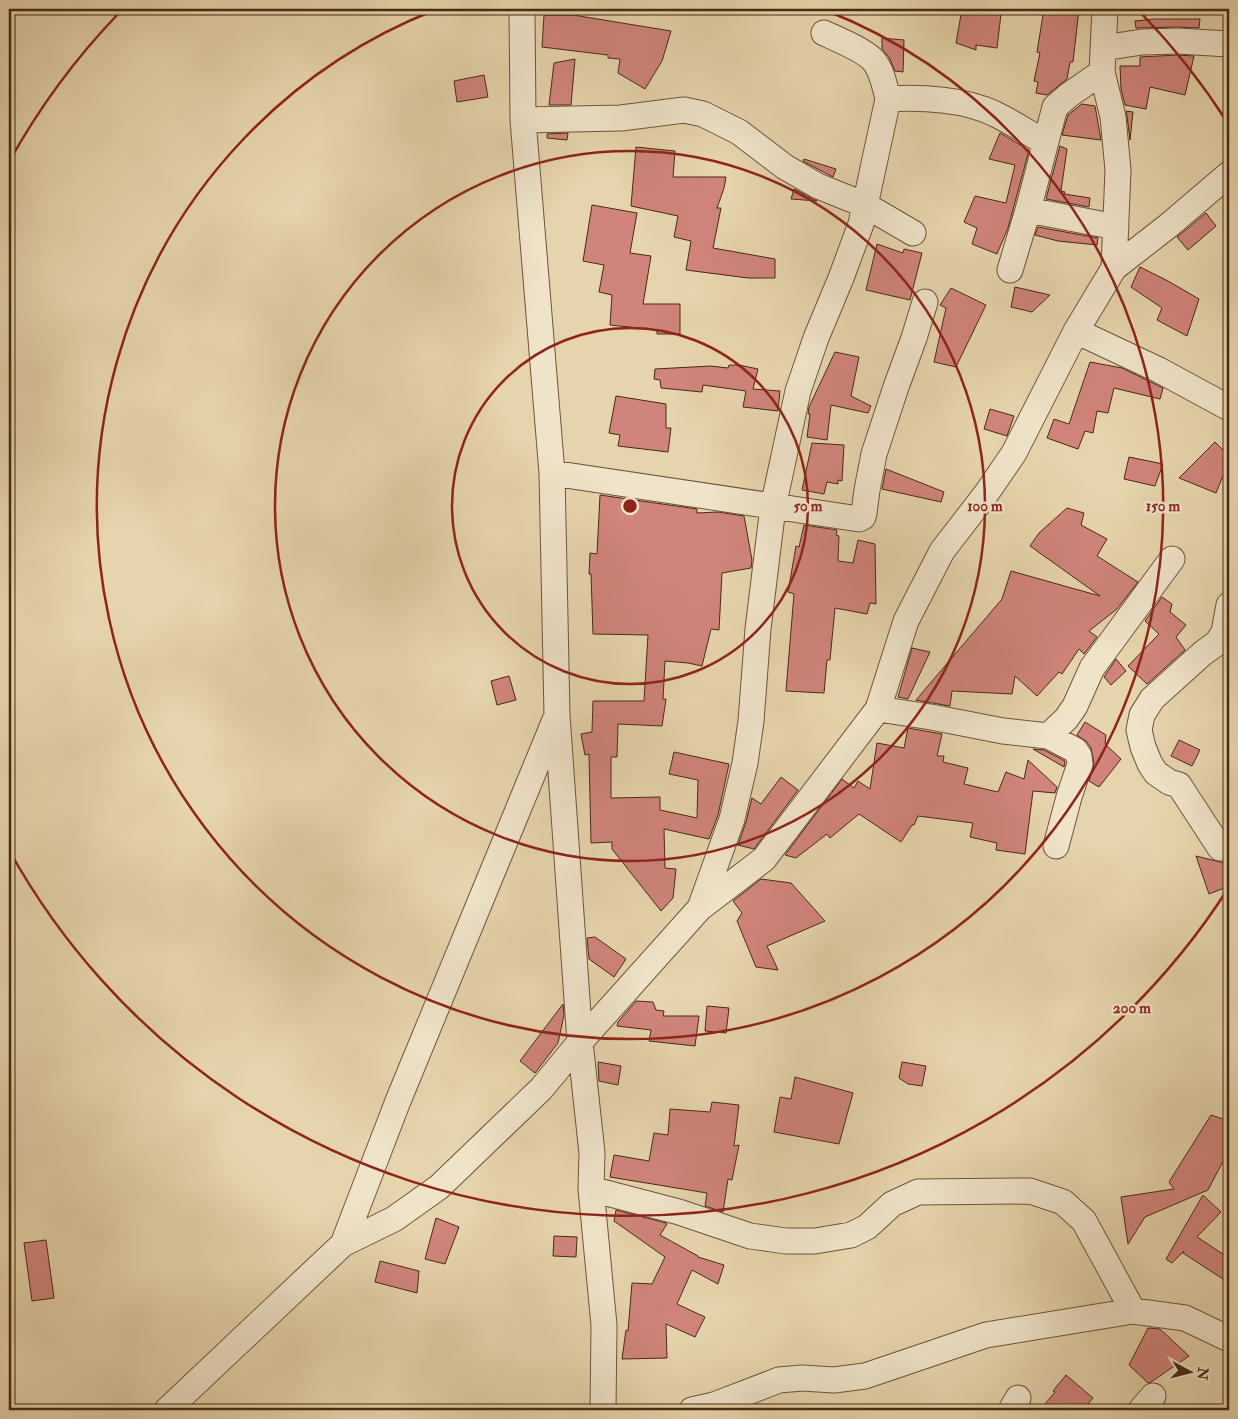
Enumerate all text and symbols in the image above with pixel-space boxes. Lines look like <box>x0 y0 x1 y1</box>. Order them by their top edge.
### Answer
centre of rings <box>621 497 639 515</box>
text: 50 m <box>794 497 823 516</box>
text: 100 m <box>967 497 1003 516</box>
text: 150 m <box>1146 497 1180 516</box>
text: 200 m <box>1113 999 1151 1018</box>
north arrow <box>1166 1346 1216 1396</box>
text: N <box>1193 1365 1212 1381</box>

